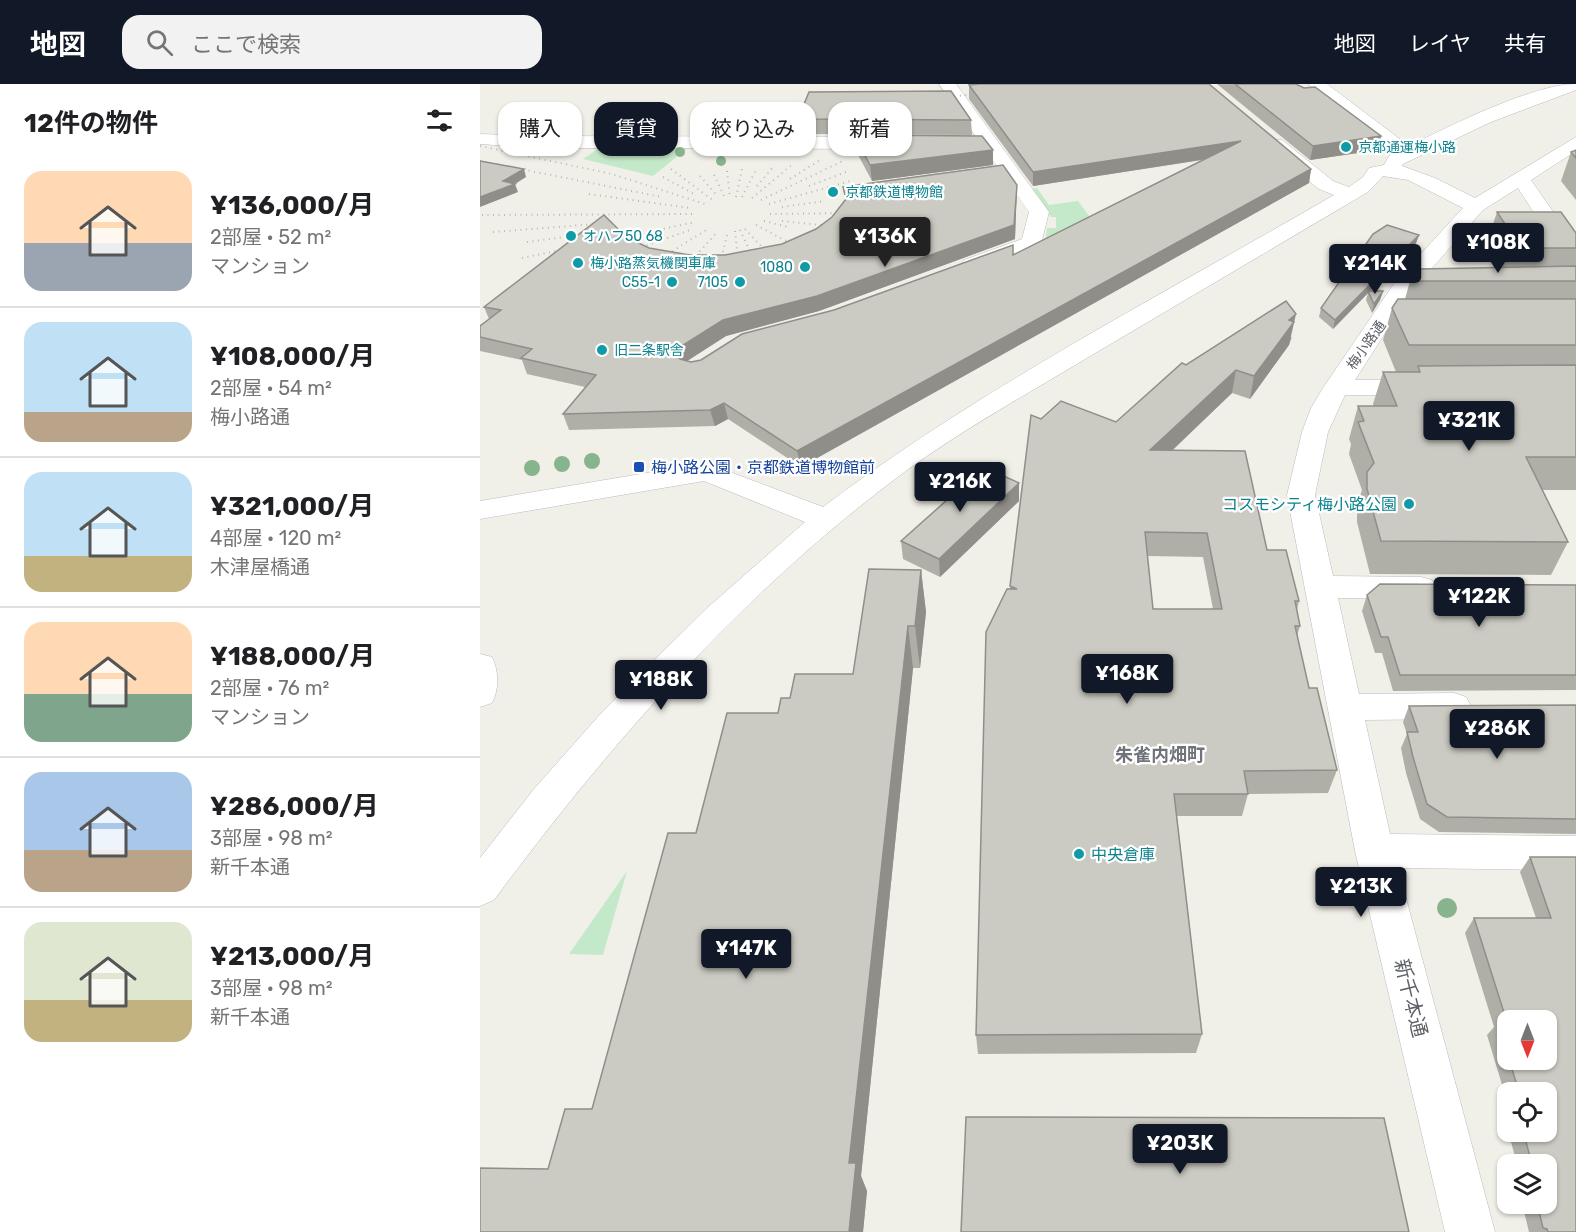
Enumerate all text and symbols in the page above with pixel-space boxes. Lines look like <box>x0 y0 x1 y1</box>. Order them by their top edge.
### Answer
search box <box>122 15 542 69</box>
icon: search <box>143 26 176 59</box>
text: 地図 <box>30 28 86 61</box>
text: ここで検索 <box>191 31 301 58</box>
text: 地図 <box>1334 31 1376 56</box>
text: レイヤ <box>1409 31 1471 56</box>
text: 共有 <box>1504 31 1546 56</box>
chip: 購入 <box>498 102 582 156</box>
chip: 賃貸 <box>594 102 678 156</box>
chip: 絞り込み <box>690 102 816 156</box>
chip: 新着 <box>828 102 912 156</box>
icon: filters <box>423 104 456 137</box>
text: 12件の物件 <box>24 108 158 139</box>
place label: 京都通運梅小路 <box>1358 139 1456 156</box>
marker: 京都通運梅小路 <box>1339 140 1353 154</box>
place label: 京都鉄道博物館 <box>845 184 943 201</box>
marker: 京都鉄道博物館 <box>826 185 840 199</box>
text: ¥136,000/月 <box>210 190 374 221</box>
icon: home <box>72 195 144 267</box>
pin: ¥136K <box>843 217 927 268</box>
pin: ¥108K <box>1456 223 1540 274</box>
text: ¥136K <box>853 224 917 248</box>
text: 2部屋 · 52 m² <box>210 225 331 249</box>
place label: オハフ50 68 <box>583 228 663 245</box>
marker: オハフ50 68 <box>564 229 578 243</box>
text: ¥108K <box>1466 230 1530 254</box>
pin: ¥214K <box>1333 244 1417 295</box>
text: ¥214K <box>1343 251 1407 275</box>
text: マンション <box>210 254 310 278</box>
place label: 梅小路蒸気機関車庫 <box>590 255 716 272</box>
marker: 梅小路蒸気機関車庫 <box>571 256 585 270</box>
place label: 1080 <box>760 259 793 276</box>
marker: 1080 <box>798 260 812 274</box>
place label: C55-1 <box>622 274 660 291</box>
place label: 7105 <box>698 274 728 291</box>
marker: C55-1 <box>665 275 679 289</box>
marker: 7105 <box>733 275 747 289</box>
street label: 梅小路通 <box>1343 317 1389 373</box>
text: ¥108,000/月 <box>210 341 375 372</box>
place label: 旧二条駅舎 <box>614 342 684 359</box>
marker: 旧二条駅舎 <box>595 343 609 357</box>
icon: home <box>72 346 144 418</box>
text: 2部屋 · 54 m² <box>210 376 332 400</box>
pin: ¥321K <box>1427 401 1511 452</box>
text: 梅小路通 <box>210 405 290 429</box>
text: ¥321K <box>1437 408 1501 432</box>
place label: 梅小路公園・京都鉄道博物館前 <box>651 458 875 477</box>
marker: 梅小路公園・京都鉄道博物館前 <box>632 460 646 474</box>
pin: ¥216K <box>918 462 1002 513</box>
text: ¥216K <box>929 469 992 493</box>
text: ¥321,000/月 <box>210 491 374 522</box>
place label: コスモシティ梅小路公園 <box>1222 495 1397 514</box>
icon: home <box>72 496 144 568</box>
marker: コスモシティ梅小路公園 <box>1402 497 1416 511</box>
text: 4部屋 · 120 m² <box>210 526 341 550</box>
text: 木津屋橋通 <box>210 555 310 579</box>
pin: ¥122K <box>1437 577 1521 628</box>
text: ¥122K <box>1448 584 1510 608</box>
text: ¥188,000/月 <box>210 641 375 672</box>
icon: home <box>72 646 144 718</box>
pin: ¥168K <box>1085 654 1169 705</box>
pin: ¥188K <box>619 660 703 711</box>
text: ¥168K <box>1095 661 1159 685</box>
text: ¥188K <box>629 667 693 691</box>
text: 2部屋 · 76 m² <box>210 676 329 700</box>
text: マンション <box>210 705 310 729</box>
pin: ¥286K <box>1455 709 1539 760</box>
text: ¥286K <box>1464 716 1530 740</box>
district label: 朱雀内畑町 <box>1115 744 1205 766</box>
text: ¥286,000/月 <box>210 791 379 822</box>
icon: home <box>72 796 144 868</box>
text: 3部屋 · 98 m² <box>210 826 333 850</box>
place label: 中央倉庫 <box>1091 845 1155 864</box>
marker: 中央倉庫 <box>1072 847 1086 861</box>
text: 新千本通 <box>210 855 290 879</box>
pin: ¥213K <box>1319 867 1403 918</box>
text: ¥213K <box>1329 874 1393 898</box>
pin: ¥147K <box>704 929 788 980</box>
text: ¥147K <box>715 936 777 960</box>
text: ¥213,000/月 <box>210 941 374 972</box>
icon: home <box>72 946 144 1018</box>
street label: 新千本通 <box>1390 956 1432 1040</box>
text: 3部屋 · 98 m² <box>210 976 333 1000</box>
text: 新千本通 <box>210 1005 290 1029</box>
north arrow <box>1497 1010 1557 1070</box>
map controls <box>1497 1010 1557 1214</box>
button: locate <box>1497 1082 1557 1142</box>
pin: ¥203K <box>1138 1124 1222 1175</box>
text: ¥203K <box>1147 1131 1213 1155</box>
button: layers <box>1497 1154 1557 1214</box>

